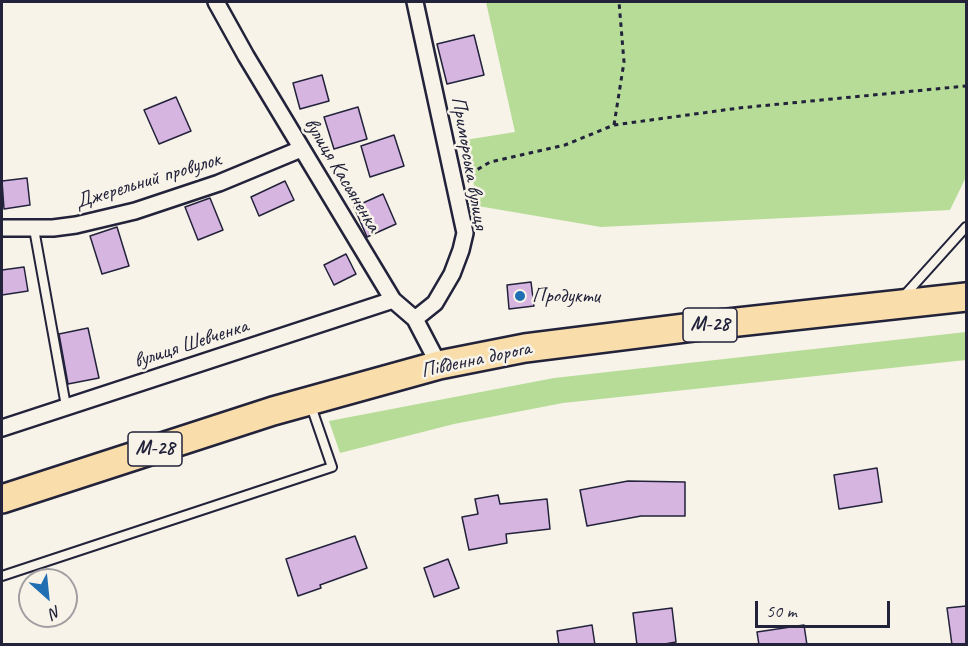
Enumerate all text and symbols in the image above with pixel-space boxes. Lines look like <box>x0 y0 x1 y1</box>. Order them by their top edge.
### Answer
street label: Приморська вулиця <box>445 94 493 232</box>
street label: вулиця Касьяненка <box>298 113 386 237</box>
street label: Джерельний провулок <box>72 147 224 215</box>
place label: Продукти <box>532 283 600 309</box>
marker: Продукти <box>513 289 527 303</box>
road number: М-28 <box>683 308 737 342</box>
street label: вулиця Шевченка <box>131 314 251 374</box>
street label: Південна дорога <box>419 336 533 384</box>
road number: М-28 <box>128 432 182 466</box>
north arrow <box>18 568 78 628</box>
scale bar <box>758 589 893 627</box>
text: 50 m <box>766 600 797 622</box>
text: N <box>46 601 64 623</box>

